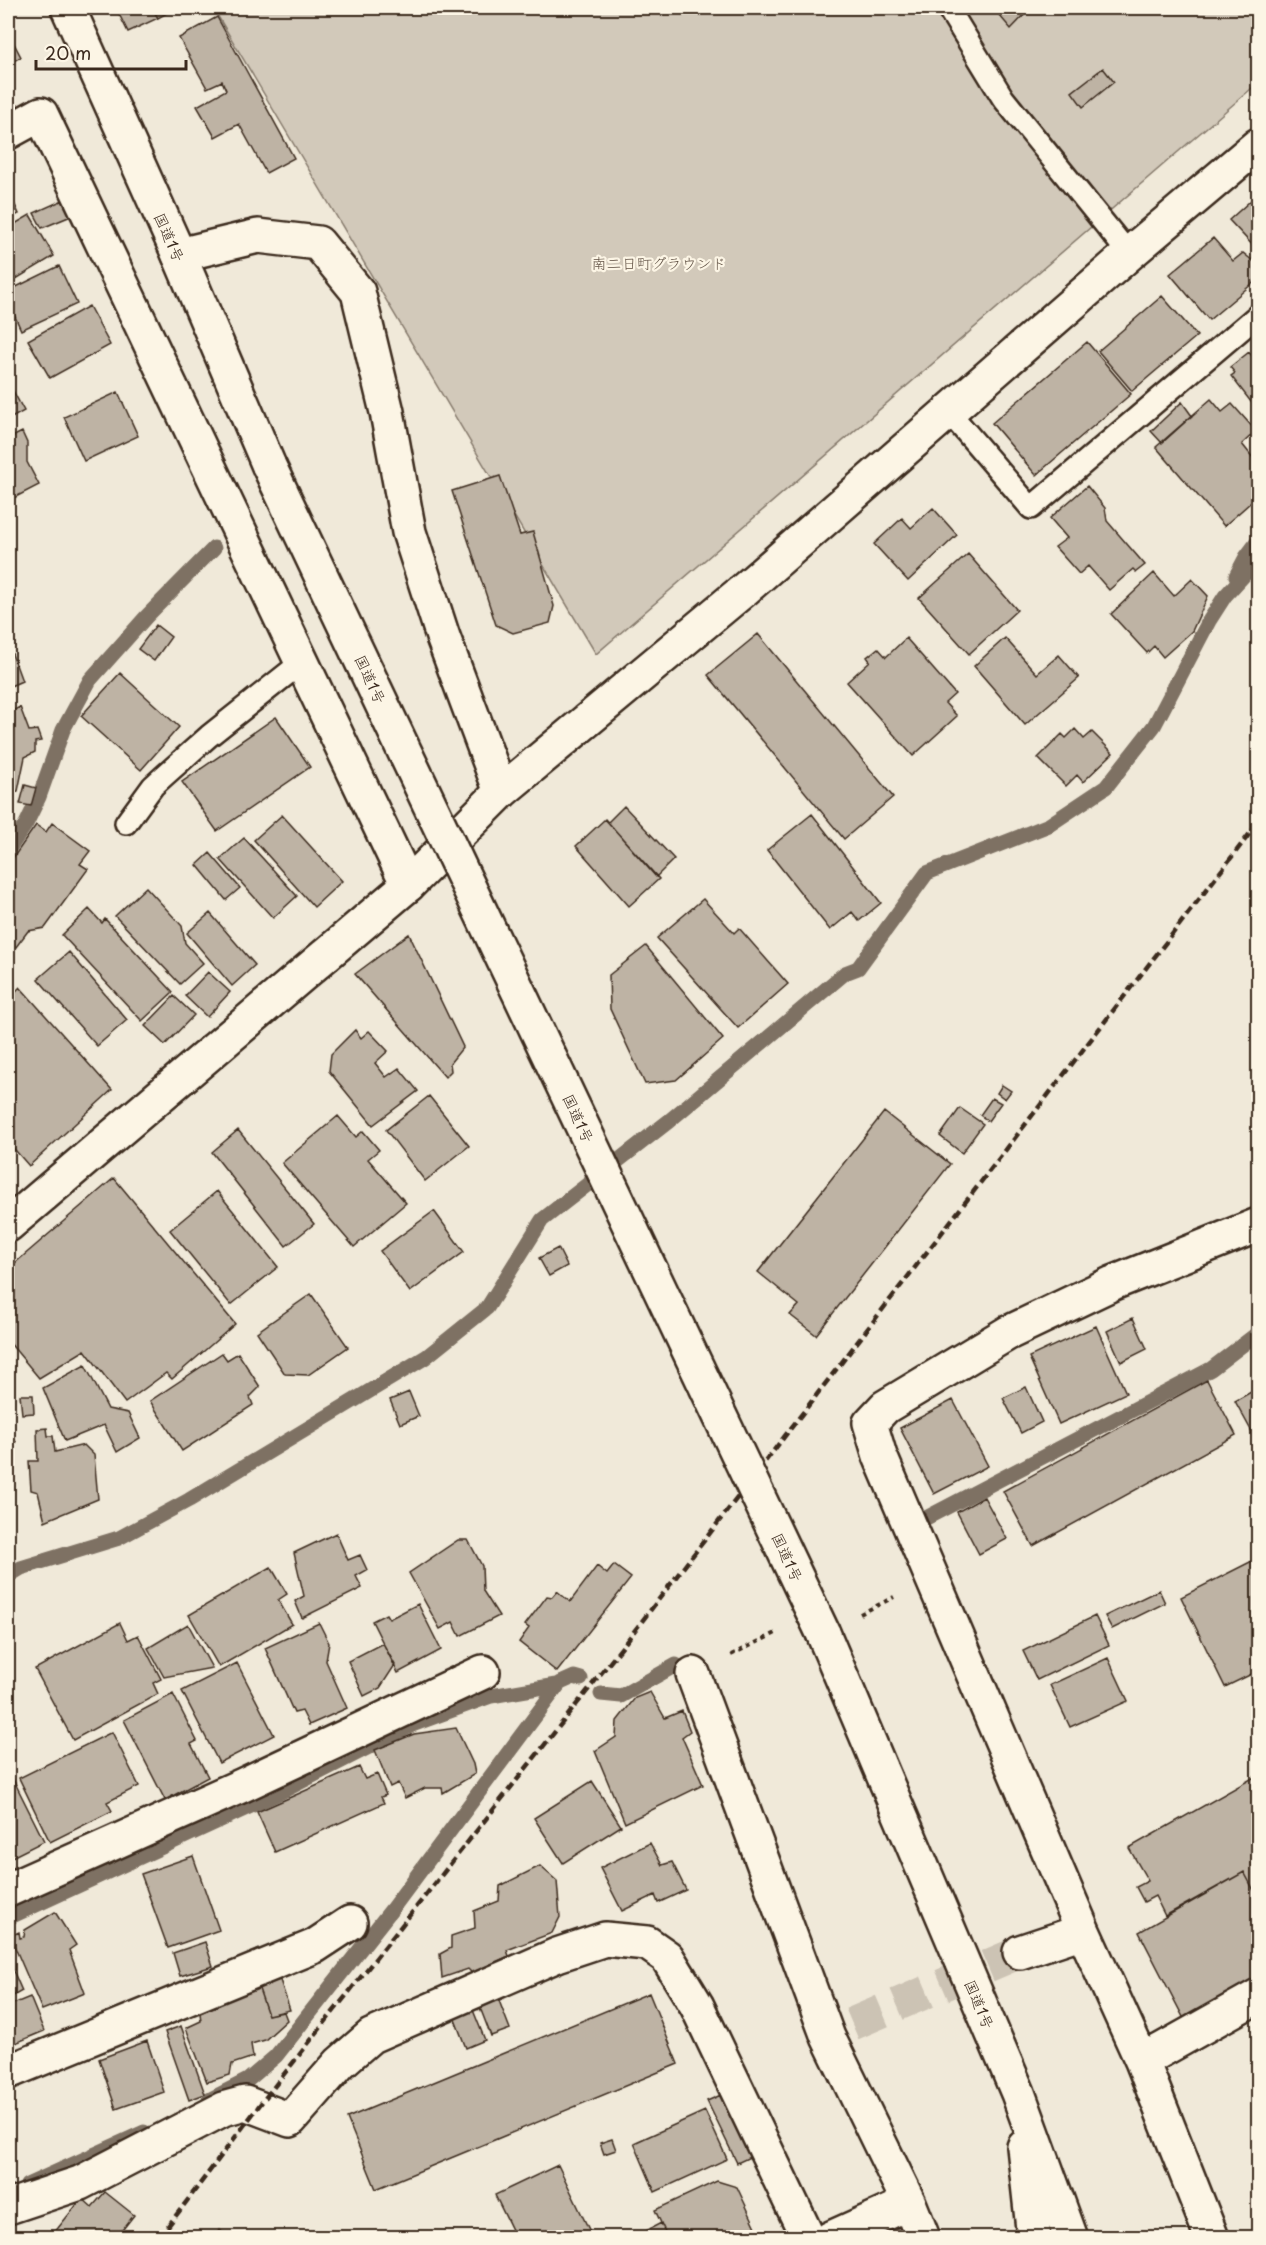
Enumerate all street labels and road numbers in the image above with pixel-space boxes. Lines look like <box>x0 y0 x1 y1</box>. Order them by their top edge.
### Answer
street label: 国道1号 <box>149 209 191 265</box>
street label: 国道1号 <box>350 651 392 707</box>
street label: 国道1号 <box>558 1090 600 1146</box>
street label: 国道1号 <box>767 1529 809 1585</box>
street label: 国道1号 <box>959 1976 1001 2032</box>

